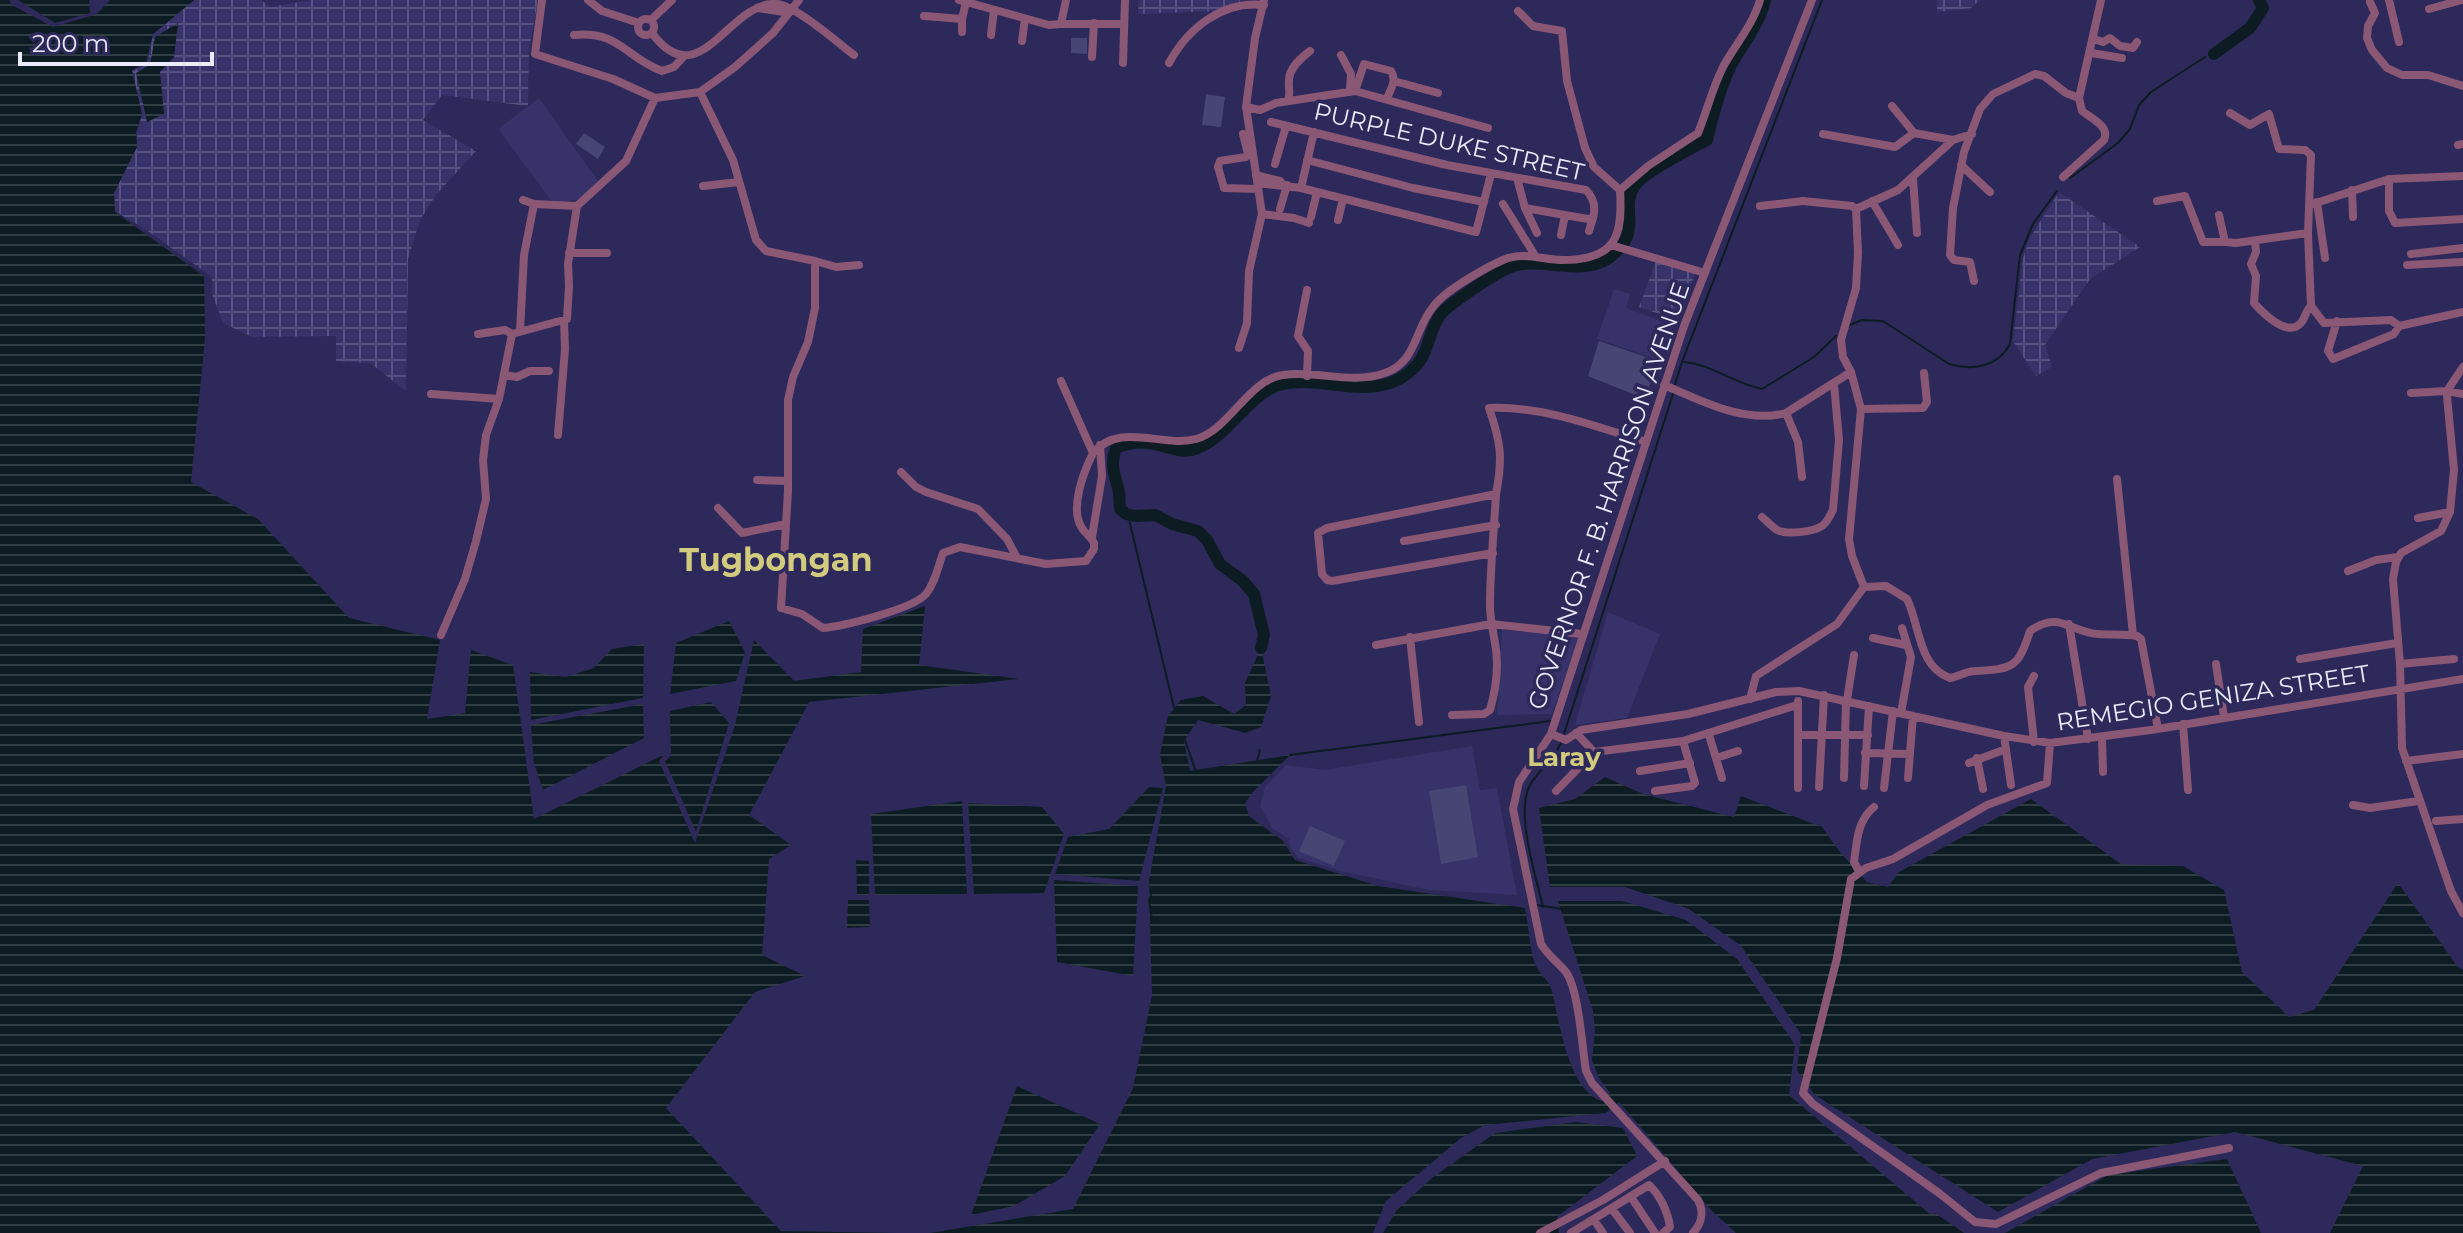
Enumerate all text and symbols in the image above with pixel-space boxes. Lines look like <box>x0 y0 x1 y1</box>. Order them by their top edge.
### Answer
scale bar <box>20 16 212 66</box>
text: 200 m <box>32 29 109 58</box>
street label: PURPLE DUKE STREET <box>1311 96 1587 187</box>
street label: GOVERNOR F. B. HARRISON AVENUE <box>1522 278 1695 713</box>
district label: Tugbongan <box>679 540 873 579</box>
street label: REMEGIO GENIZA STREET <box>2054 658 2372 737</box>
district label: Laray <box>1527 741 1601 773</box>

